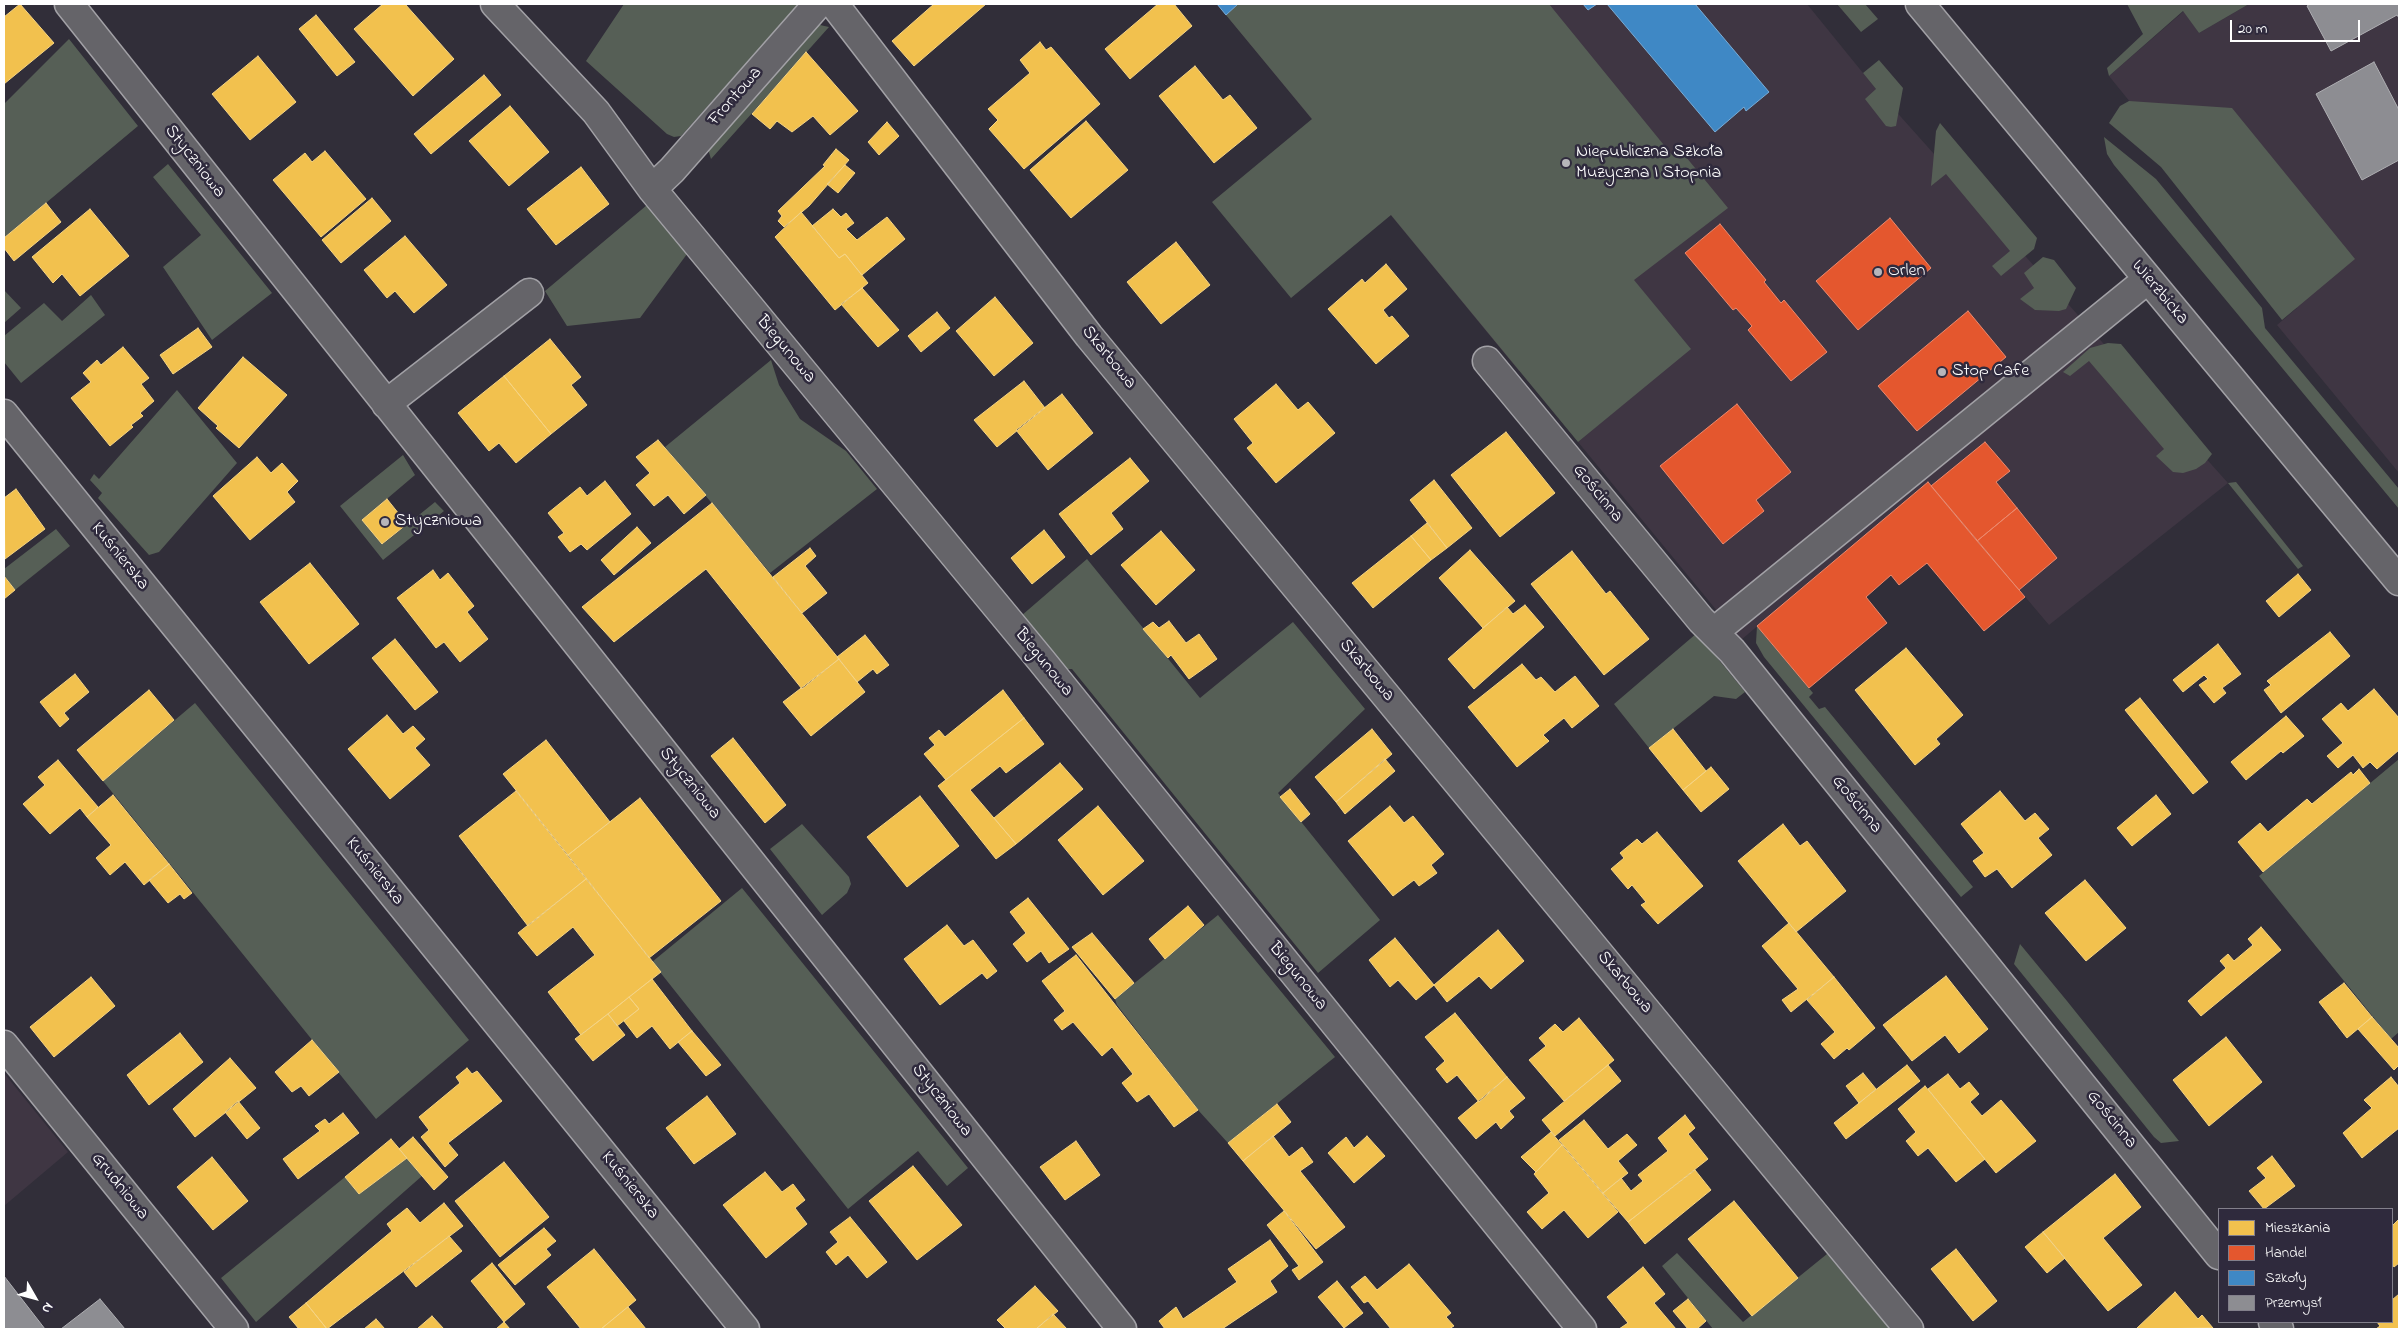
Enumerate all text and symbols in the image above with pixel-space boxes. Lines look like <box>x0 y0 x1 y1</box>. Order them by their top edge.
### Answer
scale bar <box>2233 10 2363 42</box>
text: 20 m <box>2238 18 2267 40</box>
street label: Frontowa <box>705 63 767 131</box>
street label: Styczniowa <box>159 121 229 203</box>
place label: Niepubliczna Szkoła Muzyczna I Stopnia <box>1576 142 1723 184</box>
marker: Niepubliczna Szkoła Muzyczna I Stopnia <box>1560 157 1572 169</box>
street label: Wierzbicka <box>2126 256 2192 330</box>
place label: Orlen <box>1888 261 1925 283</box>
marker: Orlen <box>1872 266 1884 278</box>
street label: Biegunowa <box>751 312 819 388</box>
street label: Skarbowa <box>1076 322 1140 394</box>
place label: Stop Cafe <box>1952 361 2029 383</box>
marker: Stop Cafe <box>1936 366 1948 378</box>
street label: Gościnna <box>1567 461 1627 527</box>
place label: Styczniowa <box>395 511 482 533</box>
marker: Styczniowa <box>379 516 391 528</box>
street label: Kuśnierska <box>85 519 153 595</box>
street label: Biegunowa <box>1009 625 1077 701</box>
street label: Skarbowa <box>1334 635 1398 707</box>
street label: Styczniowa <box>653 744 725 824</box>
street label: Gościnna <box>1826 772 1886 838</box>
street label: Kuśnierska <box>340 834 408 910</box>
street label: Biegunowa <box>1263 939 1331 1015</box>
street label: Skarbowa <box>1592 947 1656 1019</box>
street label: Styczniowa <box>906 1060 976 1142</box>
street label: Gościnna <box>2081 1087 2141 1153</box>
street label: Kuśnierska <box>595 1148 663 1224</box>
street label: Grudniowa <box>85 1149 153 1225</box>
legend <box>2218 1208 2393 1323</box>
text: Mieszkania <box>2265 1217 2330 1239</box>
text: Handel <box>2265 1242 2307 1264</box>
text: Szkoły <box>2265 1267 2307 1289</box>
north arrow <box>10 1273 60 1323</box>
text: Przemysł <box>2265 1292 2321 1314</box>
text: N <box>36 1297 58 1318</box>

